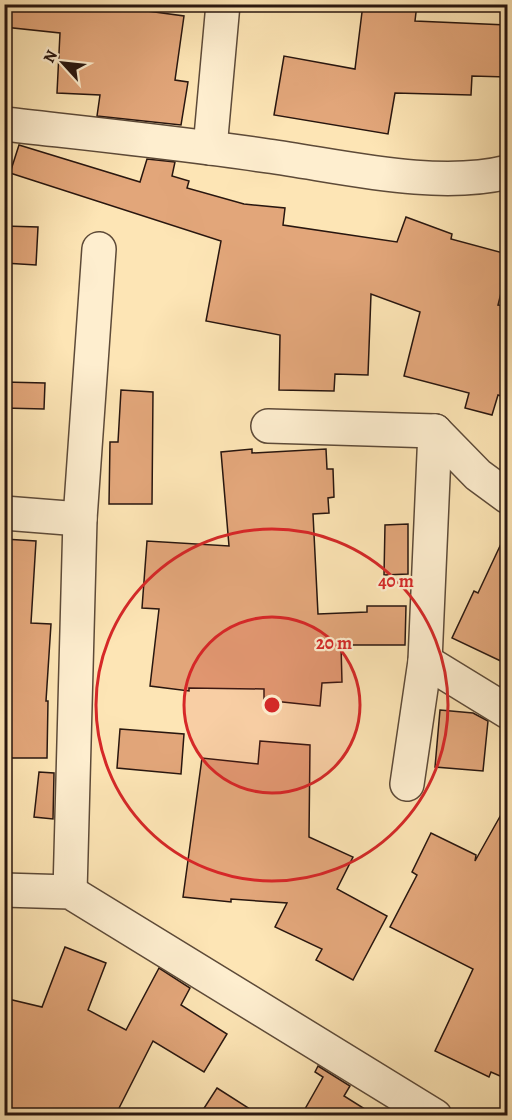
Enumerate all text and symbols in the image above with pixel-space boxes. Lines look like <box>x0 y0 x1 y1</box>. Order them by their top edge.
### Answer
north arrow <box>33 33 93 93</box>
text: N <box>38 46 63 67</box>
text: 40 m <box>378 569 414 593</box>
text: 20 m <box>316 631 352 655</box>
centre of rings <box>262 695 282 715</box>

